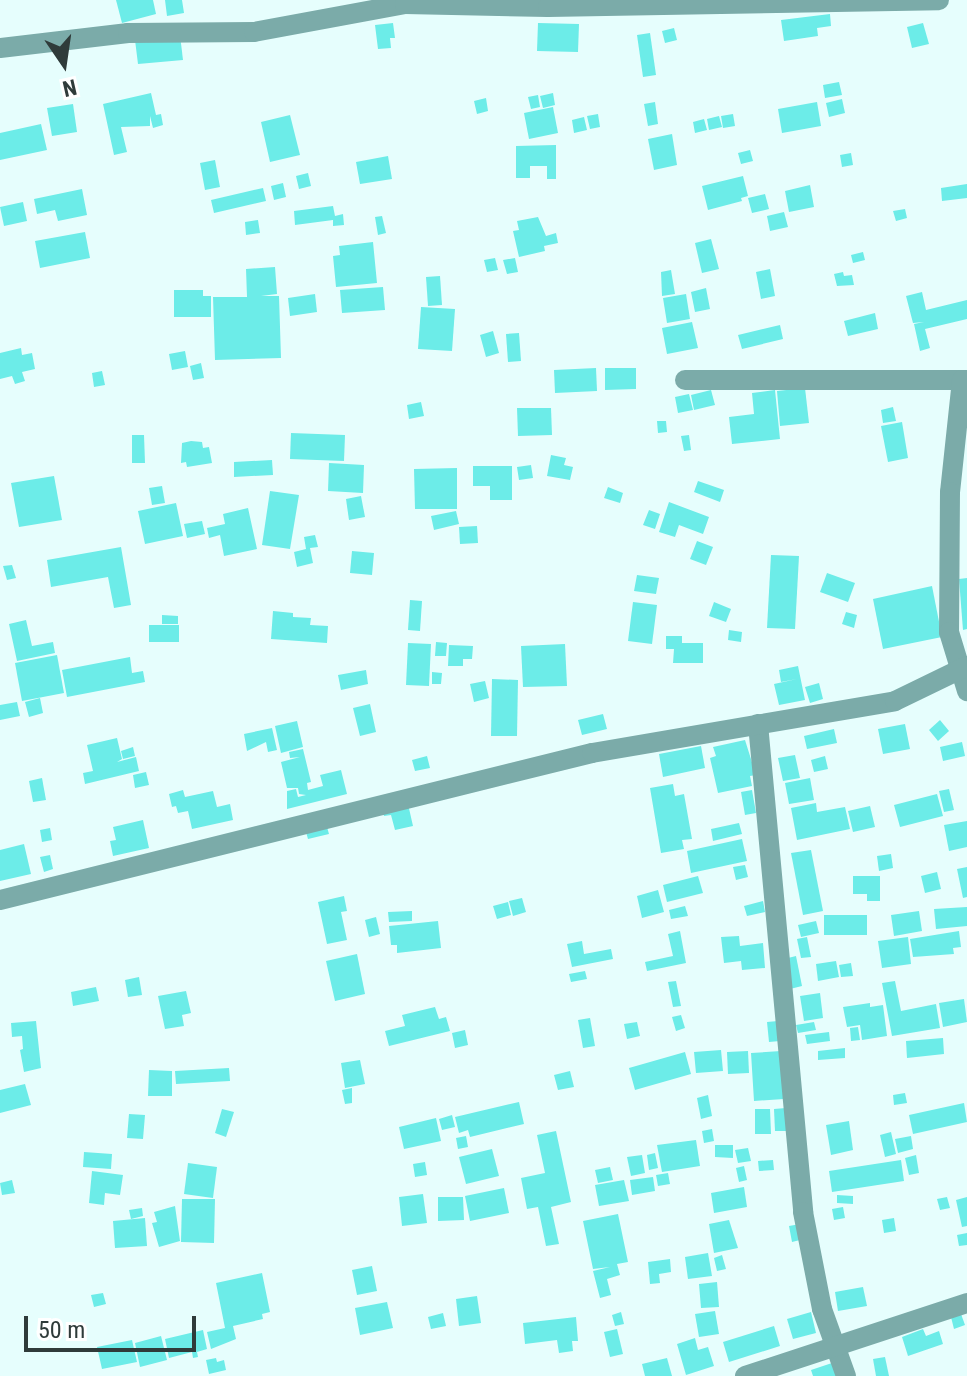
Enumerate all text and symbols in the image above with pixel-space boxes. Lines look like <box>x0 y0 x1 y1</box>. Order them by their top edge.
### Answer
north arrow <box>24 24 104 104</box>
text: N <box>60 74 79 102</box>
scale bar <box>28 1300 200 1350</box>
text: 50 m <box>38 1316 85 1344</box>

